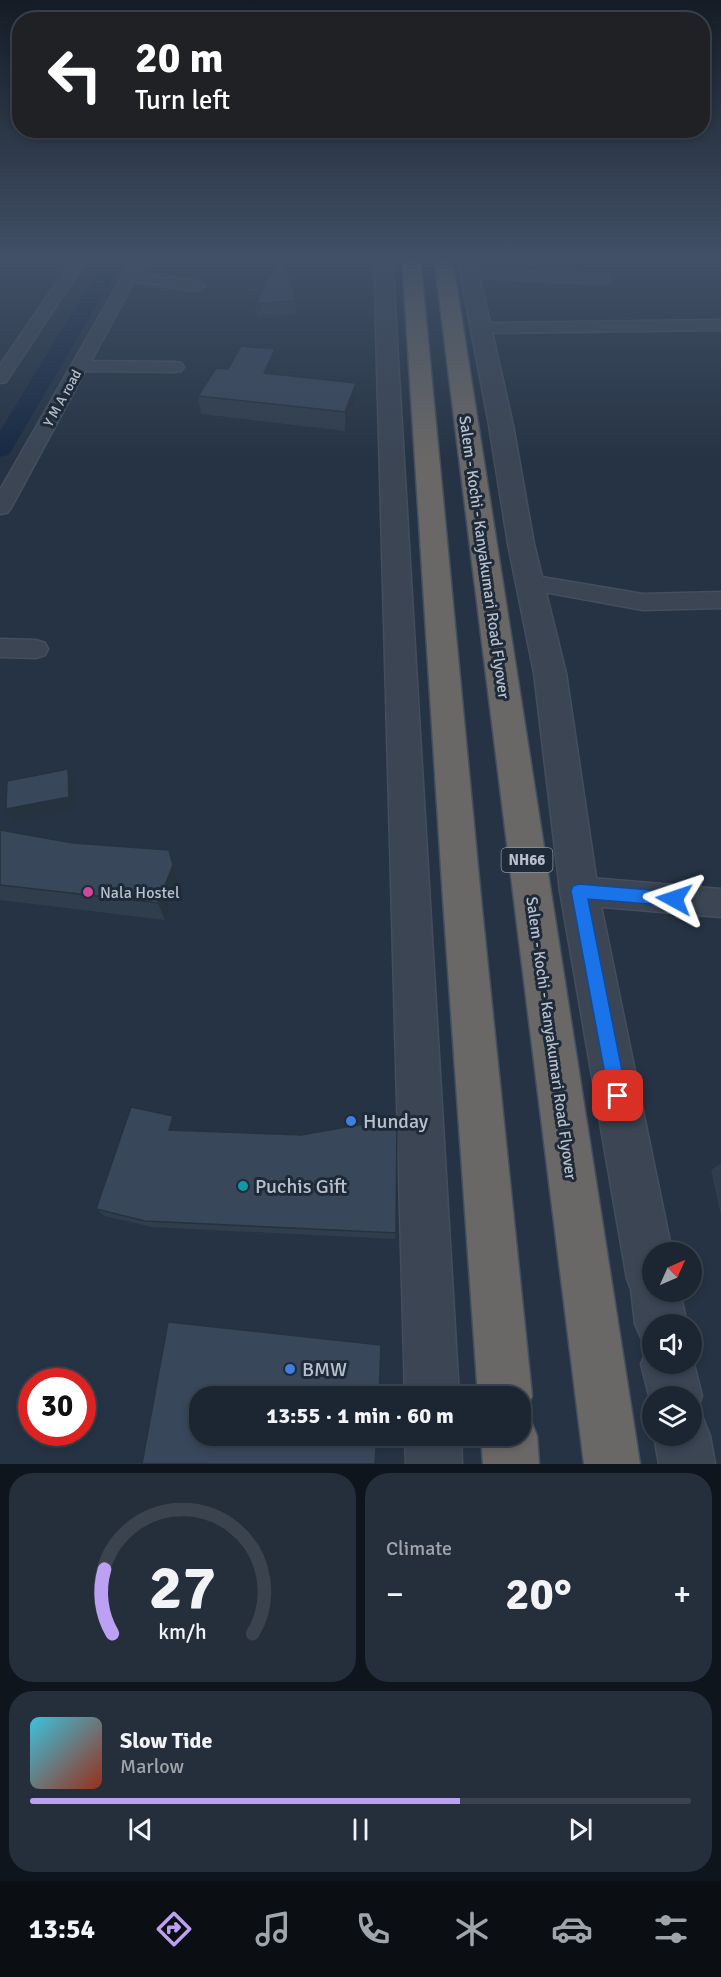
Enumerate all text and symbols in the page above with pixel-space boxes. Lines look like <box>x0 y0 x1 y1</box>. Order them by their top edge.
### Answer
text: 20 m <box>135 33 224 84</box>
icon: left <box>36 36 114 114</box>
text: Turn left <box>135 84 230 117</box>
street label: Y M A road <box>40 367 85 430</box>
street label: Salem - Kochi - Kanyakumari Road Flyover <box>454 414 514 700</box>
road number: NH66 <box>502 848 552 872</box>
position arrow <box>642 867 706 931</box>
place label: Nala Hostel <box>100 883 180 903</box>
marker: Nala Hostel <box>81 885 95 899</box>
street label: Salem - Kochi - Kanyakumari Road Flyover <box>521 895 581 1181</box>
pin <box>592 1070 643 1121</box>
icon: arrive <box>601 1079 634 1112</box>
place label: Hunday <box>363 1109 429 1134</box>
marker: Hunday <box>344 1114 358 1128</box>
place label: Puchis Gift <box>255 1174 347 1199</box>
marker: Puchis Gift <box>236 1179 250 1193</box>
north arrow <box>642 1242 702 1302</box>
map controls <box>642 1242 702 1446</box>
button: sound <box>642 1314 702 1374</box>
place label: BMW <box>302 1357 347 1382</box>
marker: BMW <box>283 1362 297 1376</box>
speed limit sign: 30 <box>18 1368 96 1446</box>
button: layers <box>642 1386 702 1446</box>
text: 13:55 · 1 min · 60 m <box>266 1402 454 1429</box>
text: Climate <box>386 1536 452 1561</box>
text: 27 <box>149 1549 216 1626</box>
text: 20° <box>505 1567 572 1622</box>
text: − <box>386 1574 404 1615</box>
text: + <box>673 1574 691 1615</box>
text: km/h <box>158 1620 207 1646</box>
text: Slow Tide <box>120 1727 212 1754</box>
text: Marlow <box>120 1754 184 1779</box>
icon: previous <box>124 1813 157 1846</box>
icon: pause <box>344 1813 377 1846</box>
icon: next <box>564 1813 597 1846</box>
icon: directions <box>153 1908 195 1950</box>
icon: music <box>252 1908 294 1950</box>
icon: phone <box>352 1908 394 1950</box>
icon: climate <box>451 1908 493 1950</box>
icon: car <box>551 1908 593 1950</box>
icon: filters <box>650 1908 692 1950</box>
text: 13:54 <box>29 1913 95 1946</box>

